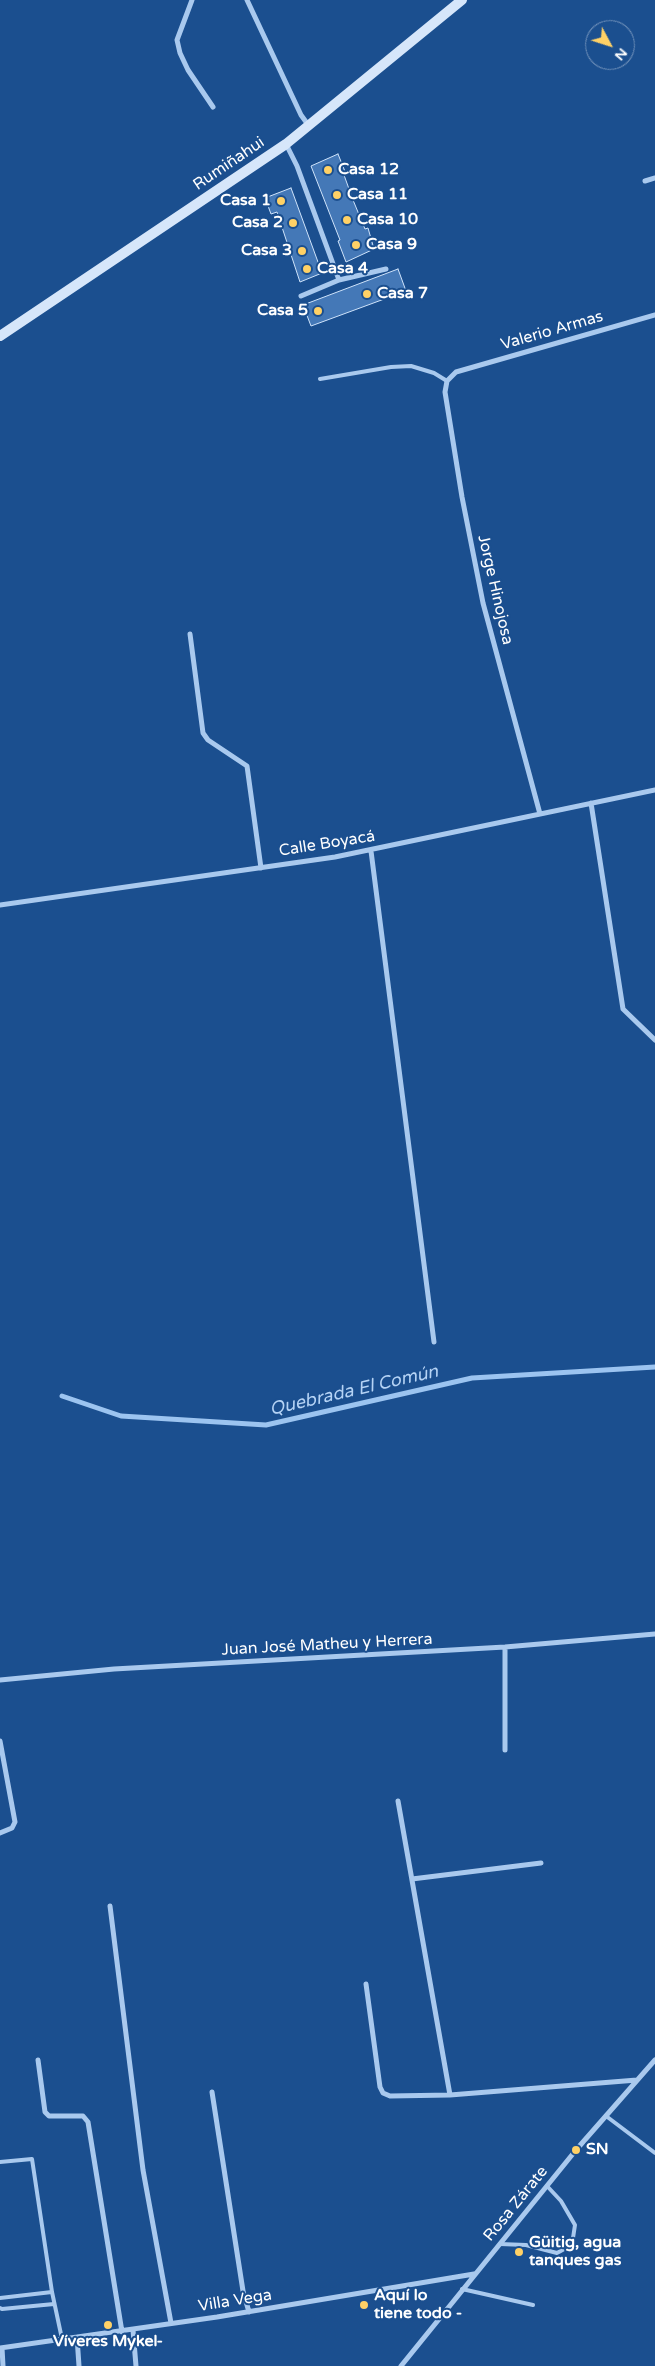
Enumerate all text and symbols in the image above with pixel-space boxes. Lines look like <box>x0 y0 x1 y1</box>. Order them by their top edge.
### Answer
north arrow <box>585 20 635 70</box>
text: N <box>611 45 631 64</box>
street label: Rumiñahui <box>190 133 268 195</box>
place label: Casa 12 <box>338 160 399 180</box>
marker: Casa 12 <box>322 164 334 176</box>
place label: Casa 11 <box>347 185 408 205</box>
marker: Casa 11 <box>331 189 343 201</box>
place label: Casa 1 <box>220 191 271 211</box>
marker: Casa 1 <box>275 195 287 207</box>
place label: Casa 10 <box>357 210 418 230</box>
place label: Casa 2 <box>232 213 283 233</box>
marker: Casa 10 <box>341 214 353 226</box>
marker: Casa 2 <box>287 217 299 229</box>
place label: Casa 9 <box>366 235 417 255</box>
marker: Casa 9 <box>350 239 362 251</box>
place label: Casa 3 <box>241 241 292 261</box>
marker: Casa 3 <box>296 245 308 257</box>
place label: Casa 4 <box>317 259 368 279</box>
marker: Casa 4 <box>301 263 313 275</box>
place label: Casa 7 <box>377 284 428 304</box>
marker: Casa 7 <box>361 288 373 300</box>
place label: Casa 5 <box>257 301 308 321</box>
marker: Casa 5 <box>312 305 324 317</box>
street label: Valerio Armas <box>499 307 605 355</box>
street label: Jorge Hinojosa <box>473 533 517 647</box>
street label: Calle Boyacá <box>278 827 376 861</box>
water label: Quebrada El Común <box>268 1361 440 1421</box>
street label: Juan José Matheu y Herrera <box>221 1630 433 1660</box>
place label: SN <box>586 2140 609 2160</box>
marker: SN <box>570 2144 582 2156</box>
street label: Rosa Zárate <box>480 2163 552 2245</box>
place label: Güitig, agua tanques gas <box>529 2233 621 2271</box>
marker: Güitig, agua tanques gas <box>513 2246 525 2258</box>
street label: Villa Vega <box>197 2286 273 2316</box>
place label: Aquí lo tiene todo - <box>374 2286 462 2324</box>
marker: Aquí lo tiene todo - <box>358 2299 370 2311</box>
marker: Víveres Mykel- <box>102 2319 114 2331</box>
place label: Víveres Mykel- <box>53 2332 163 2352</box>

